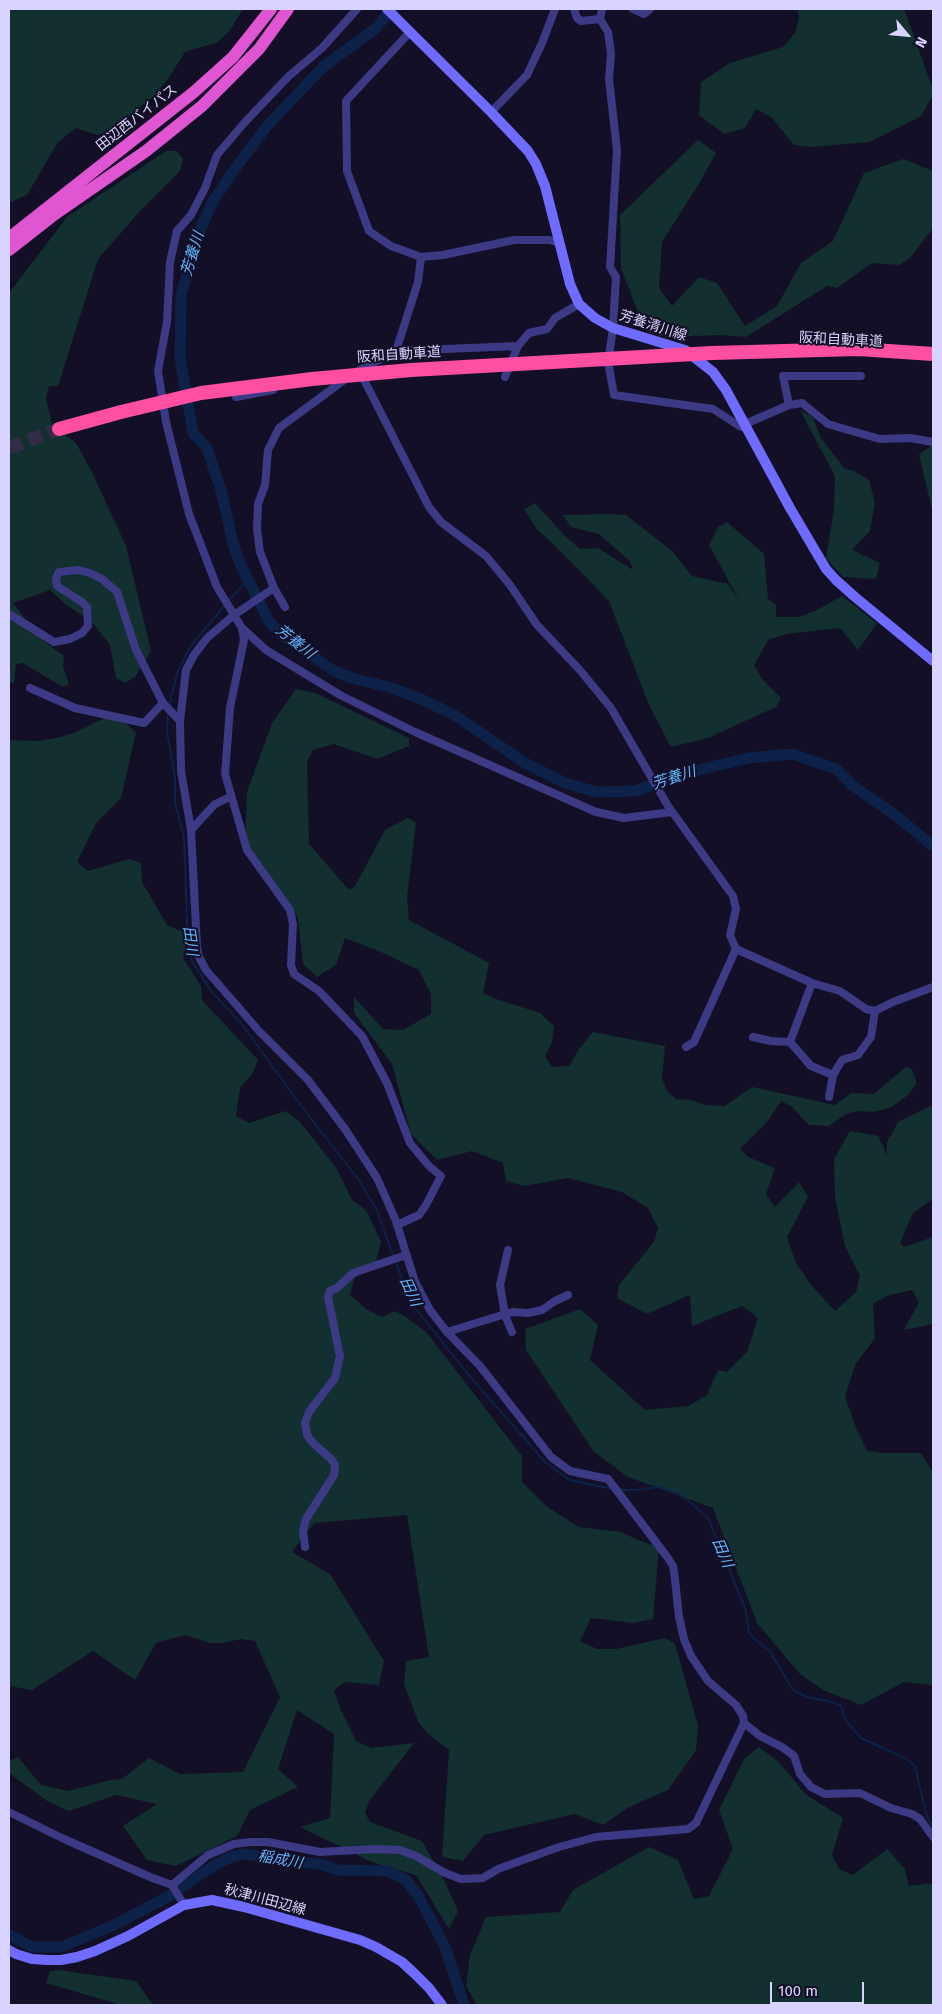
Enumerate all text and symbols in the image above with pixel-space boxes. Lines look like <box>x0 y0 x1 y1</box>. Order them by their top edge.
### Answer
north arrow <box>882 10 932 60</box>
text: N <box>911 34 930 50</box>
street label: 田辺西バイパス <box>93 81 181 155</box>
water label: 芳養川 <box>178 230 208 278</box>
street label: 芳養清川線 <box>617 307 689 345</box>
street label: 阪和自動車道 <box>799 329 883 351</box>
street label: 阪和自動車道 <box>357 344 441 366</box>
water label: 芳養川 <box>272 621 318 663</box>
water label: 芳養川 <box>650 762 698 794</box>
water label: 田川 <box>179 925 201 957</box>
water label: 田川 <box>396 1275 424 1309</box>
water label: 田川 <box>708 1536 736 1570</box>
water label: 稲成川 <box>256 1847 304 1873</box>
street label: 秋津川田辺線 <box>222 1881 308 1919</box>
scale bar <box>772 1972 866 2004</box>
text: 100 m <box>778 1982 818 2000</box>

